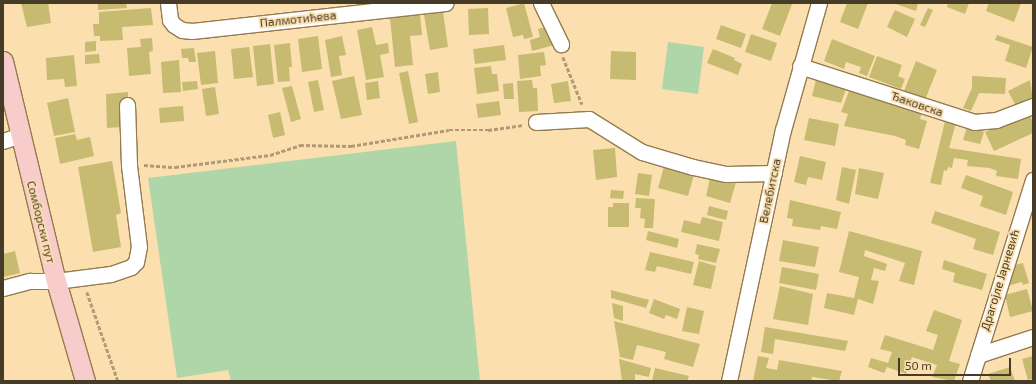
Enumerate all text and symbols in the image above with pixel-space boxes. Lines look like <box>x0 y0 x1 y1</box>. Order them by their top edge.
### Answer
street label: Палмотићева <box>259 8 337 30</box>
street label: Ђаковска <box>889 88 945 120</box>
street label: Велебитска <box>756 157 784 225</box>
street label: Сомборски пут <box>24 179 58 265</box>
street label: Драгојле Јарневић <box>978 228 1022 332</box>
scale bar <box>900 350 1013 376</box>
text: 50 m <box>905 358 932 372</box>

